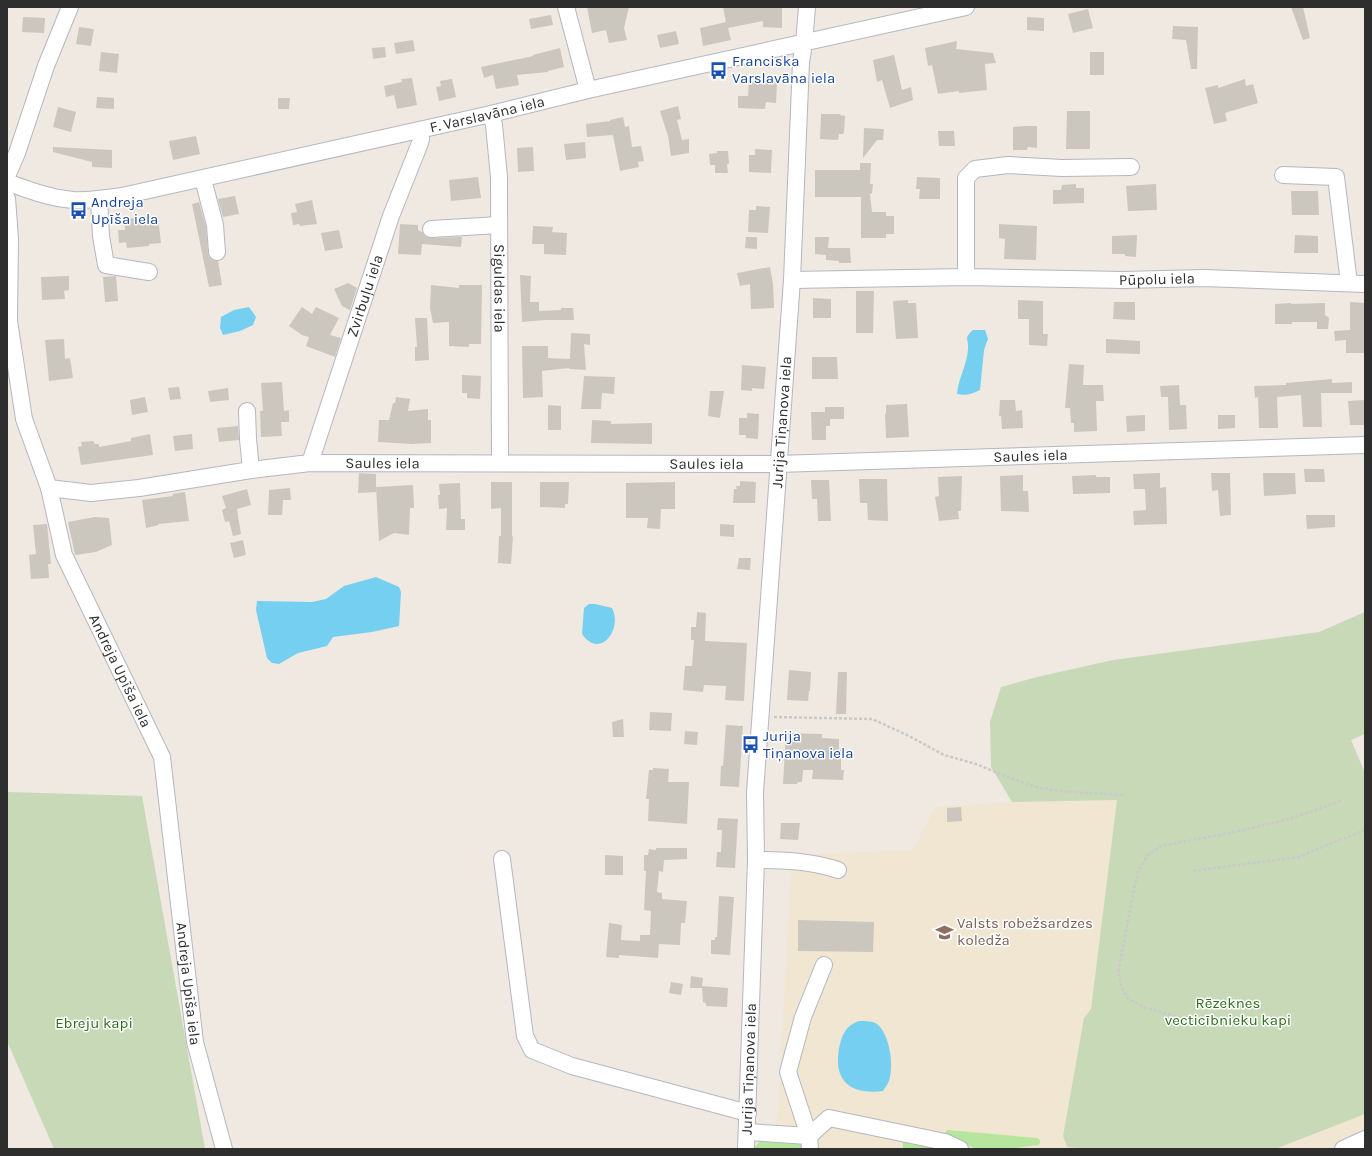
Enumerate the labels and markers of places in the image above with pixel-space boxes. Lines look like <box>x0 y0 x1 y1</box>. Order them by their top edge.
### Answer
place label: Franciska Varslavāna iela <box>732 52 835 87</box>
bus stop icon: Franciska Varslavāna iela <box>709 60 729 80</box>
place label: Andreja Upīša iela <box>91 193 158 228</box>
bus stop icon: Andreja Upīša iela <box>68 201 88 221</box>
place label: Jurija Tiņanova iela <box>763 727 854 762</box>
bus stop icon: Jurija Tiņanova iela <box>740 735 760 755</box>
place label: Valsts robežsardzes koledža <box>957 914 1093 949</box>
school or university icon: Valsts robežsardzes koledža <box>934 922 954 942</box>

